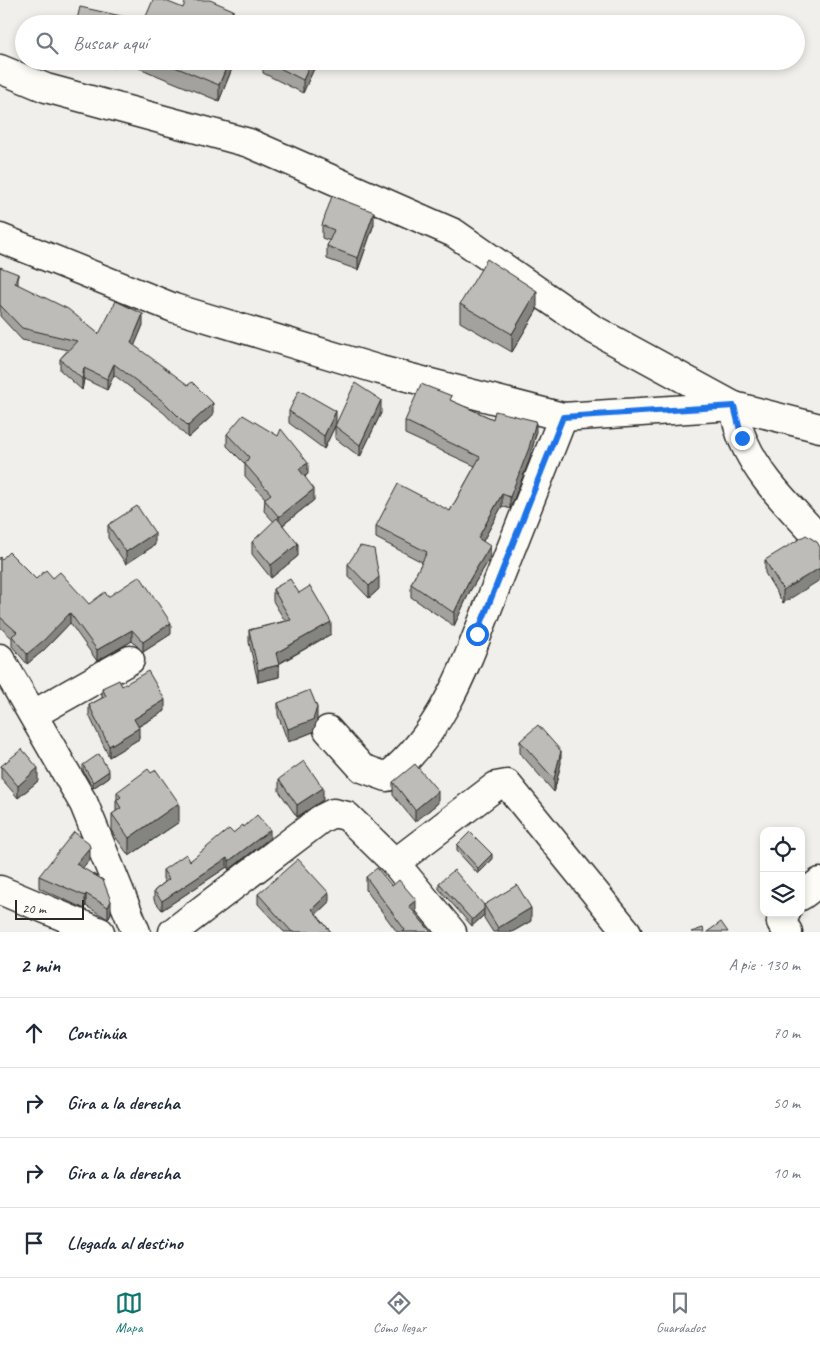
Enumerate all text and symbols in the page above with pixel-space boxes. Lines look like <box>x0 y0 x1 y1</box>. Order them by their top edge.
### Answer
search box <box>15 15 805 70</box>
icon: search <box>33 29 61 57</box>
text: Buscar aquí <box>73 31 147 55</box>
route end <box>731 427 754 450</box>
route start <box>466 623 489 646</box>
map controls <box>760 827 805 917</box>
button: locate <box>760 827 805 872</box>
button: layers <box>760 872 805 917</box>
scale bar <box>15 897 84 920</box>
text: 20 m <box>22 900 46 917</box>
text: 2 min <box>20 952 60 978</box>
text: A pie · 130 m <box>729 955 800 975</box>
icon: ahead <box>20 1019 48 1047</box>
text: Continúa <box>67 1021 126 1045</box>
text: 70 m <box>773 1023 800 1043</box>
icon: right <box>20 1089 48 1117</box>
text: Gira a la derecha <box>67 1091 180 1115</box>
text: 50 m <box>773 1093 800 1113</box>
icon: right <box>20 1159 48 1187</box>
text: Gira a la derecha <box>67 1161 180 1185</box>
text: 10 m <box>773 1163 800 1183</box>
icon: arrive <box>20 1229 48 1257</box>
text: Llegada al destino <box>67 1231 183 1255</box>
tab: Mapa <box>115 1289 143 1336</box>
tab: Cómo llegar <box>373 1289 426 1336</box>
tab: Guardados <box>656 1289 705 1336</box>

